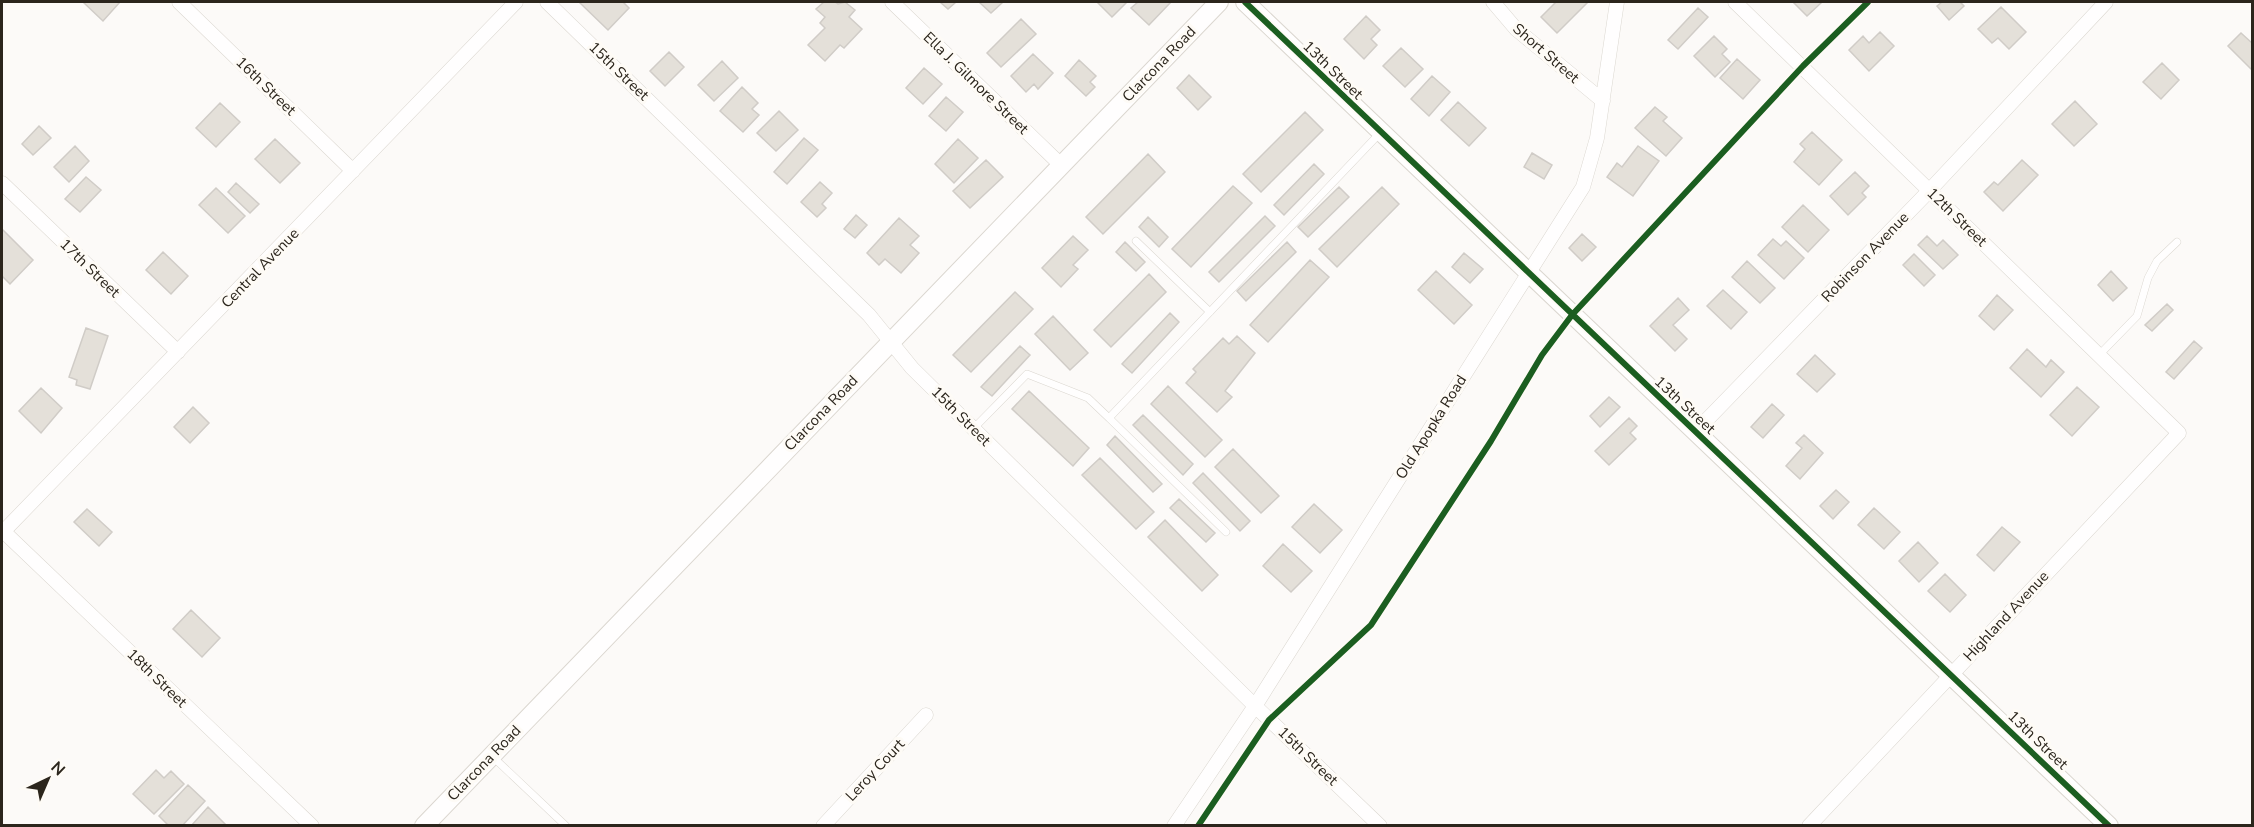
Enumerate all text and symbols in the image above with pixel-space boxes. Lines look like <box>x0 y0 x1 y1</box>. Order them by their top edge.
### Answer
street label: Short Street <box>1509 19 1584 88</box>
street label: Clarcona Road <box>1118 22 1200 106</box>
street label: Ella J. Gilmore Street <box>919 27 1034 139</box>
street label: 13th Street <box>1299 36 1368 104</box>
street label: 15th Street <box>585 37 654 105</box>
street label: 16th Street <box>232 52 301 120</box>
street label: 12th Street <box>1923 183 1992 251</box>
street label: Robinson Avenue <box>1817 208 1913 306</box>
street label: Central Avenue <box>217 224 303 312</box>
street label: 17th Street <box>56 234 125 302</box>
street label: Clarcona Road <box>780 371 862 455</box>
street label: Old Apopka Road <box>1391 371 1471 483</box>
street label: 13th Street <box>1650 372 1720 439</box>
street label: 15th Street <box>927 382 996 451</box>
street label: Highland Avenue <box>1959 566 2053 666</box>
street label: 18th Street <box>123 644 192 712</box>
street label: 13th Street <box>2004 706 2073 774</box>
street label: Clarcona Road <box>443 721 525 805</box>
street label: 15th Street <box>1274 722 1343 790</box>
street label: Leroy Court <box>841 734 910 806</box>
north arrow <box>18 749 78 809</box>
text: N <box>46 757 70 781</box>

